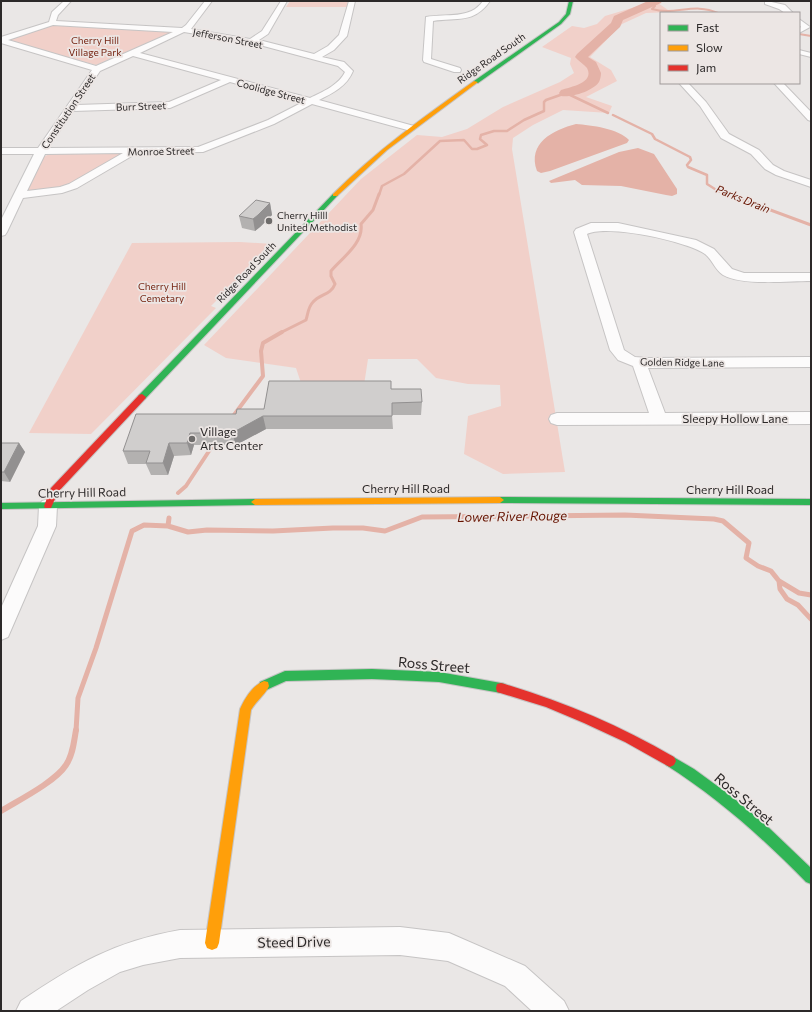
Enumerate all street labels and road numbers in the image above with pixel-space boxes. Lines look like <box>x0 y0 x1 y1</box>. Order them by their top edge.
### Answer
street label: Jefferson Street <box>192 25 264 51</box>
street label: Ridge Road South <box>455 30 527 86</box>
street label: Constitution Street <box>38 71 98 151</box>
street label: Coolidge Street <box>235 76 307 106</box>
street label: Burr Street <box>116 99 166 113</box>
street label: Monroe Street <box>128 144 194 158</box>
street label: Ridge Road South <box>214 239 278 305</box>
street label: Golden Ridge Lane <box>640 355 724 369</box>
street label: Sleepy Hollow Lane <box>682 411 788 425</box>
street label: Cherry Hill Road <box>362 481 450 495</box>
street label: Cherry Hill Road <box>686 482 774 496</box>
street label: Cherry Hill Road <box>38 484 126 500</box>
street label: Ross Street <box>397 653 471 676</box>
street label: Ross Street <box>711 769 778 828</box>
street label: Steed Drive <box>257 932 331 951</box>

